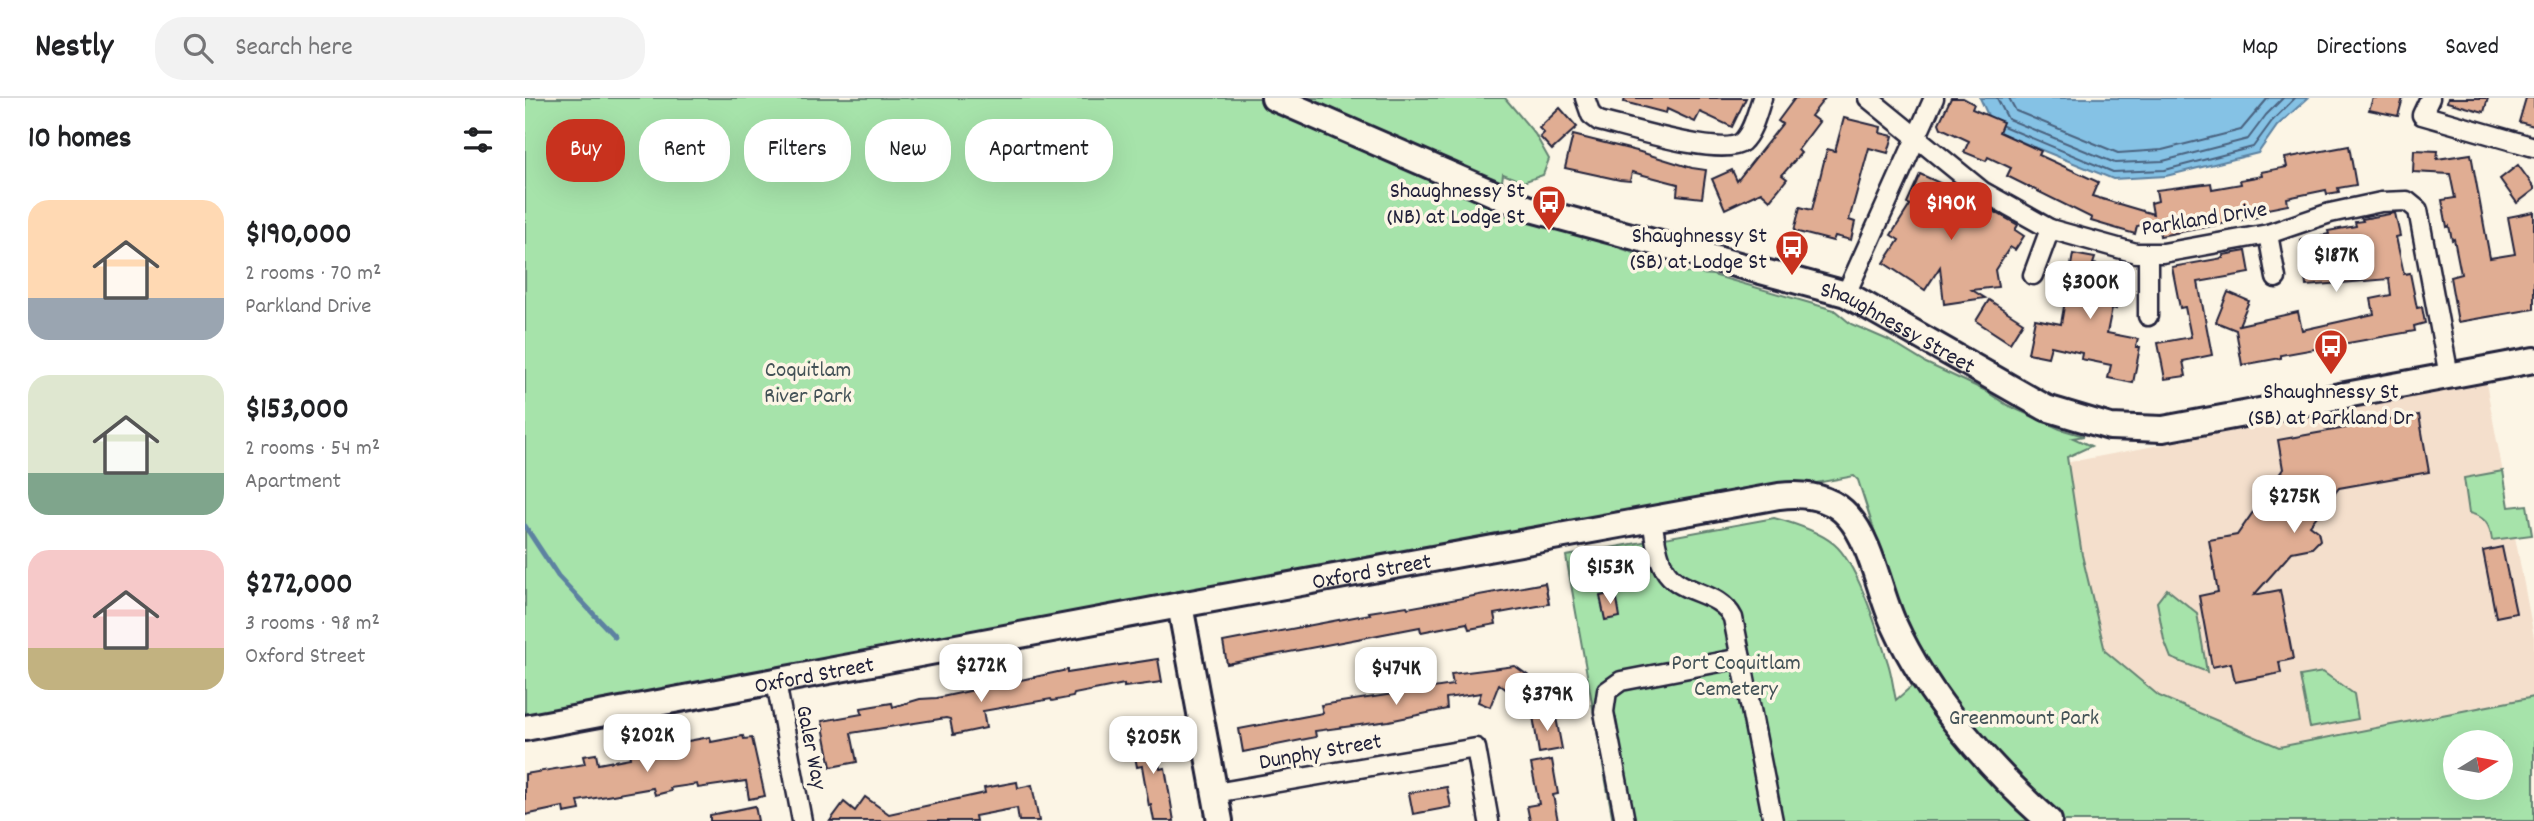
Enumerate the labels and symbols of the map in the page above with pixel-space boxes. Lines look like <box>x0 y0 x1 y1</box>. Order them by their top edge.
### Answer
place label: Shaughnessy St (NB) at Lodge St <box>1387 176 1525 235</box>
bus stop icon: Shaughnessy St (NB) at Lodge St <box>1530 183 1568 232</box>
pin: $190K <box>1902 183 2000 242</box>
street label: Parkland Drive <box>2140 194 2270 247</box>
place label: Shaughnessy St (SB) at Lodge St <box>1630 221 1767 280</box>
bus stop icon: Shaughnessy St (SB) at Lodge St <box>1773 228 1811 277</box>
pin: $187K <box>2287 234 2385 294</box>
pin: $300K <box>2041 262 2139 321</box>
street label: Shaughnessy Street <box>1816 275 1980 384</box>
bus stop icon: Shaughnessy St (SB) at Parkland Dr <box>2312 327 2350 376</box>
park label: Coquitlam River Park <box>764 355 852 414</box>
place label: Shaughnessy St (SB) at Parkland Dr <box>2249 377 2414 436</box>
pin: $275K <box>2245 476 2343 535</box>
pin: $153K <box>1561 546 1659 606</box>
street label: Oxford Street <box>1310 547 1434 601</box>
pin: $272K <box>932 644 1030 704</box>
pin: $474K <box>1347 648 1445 707</box>
park label: Port Coquitlam Cemetery <box>1671 648 1801 707</box>
street label: Oxford Street <box>752 650 877 705</box>
pin: $379K <box>1498 674 1596 733</box>
street label: Galer Way <box>785 703 834 793</box>
park label: Greenmount Park <box>1949 703 2099 736</box>
pin: $202K <box>598 714 696 774</box>
pin: $205K <box>1104 716 1202 776</box>
street label: Dunphy Street <box>1257 726 1385 780</box>
north arrow <box>2443 730 2513 800</box>

